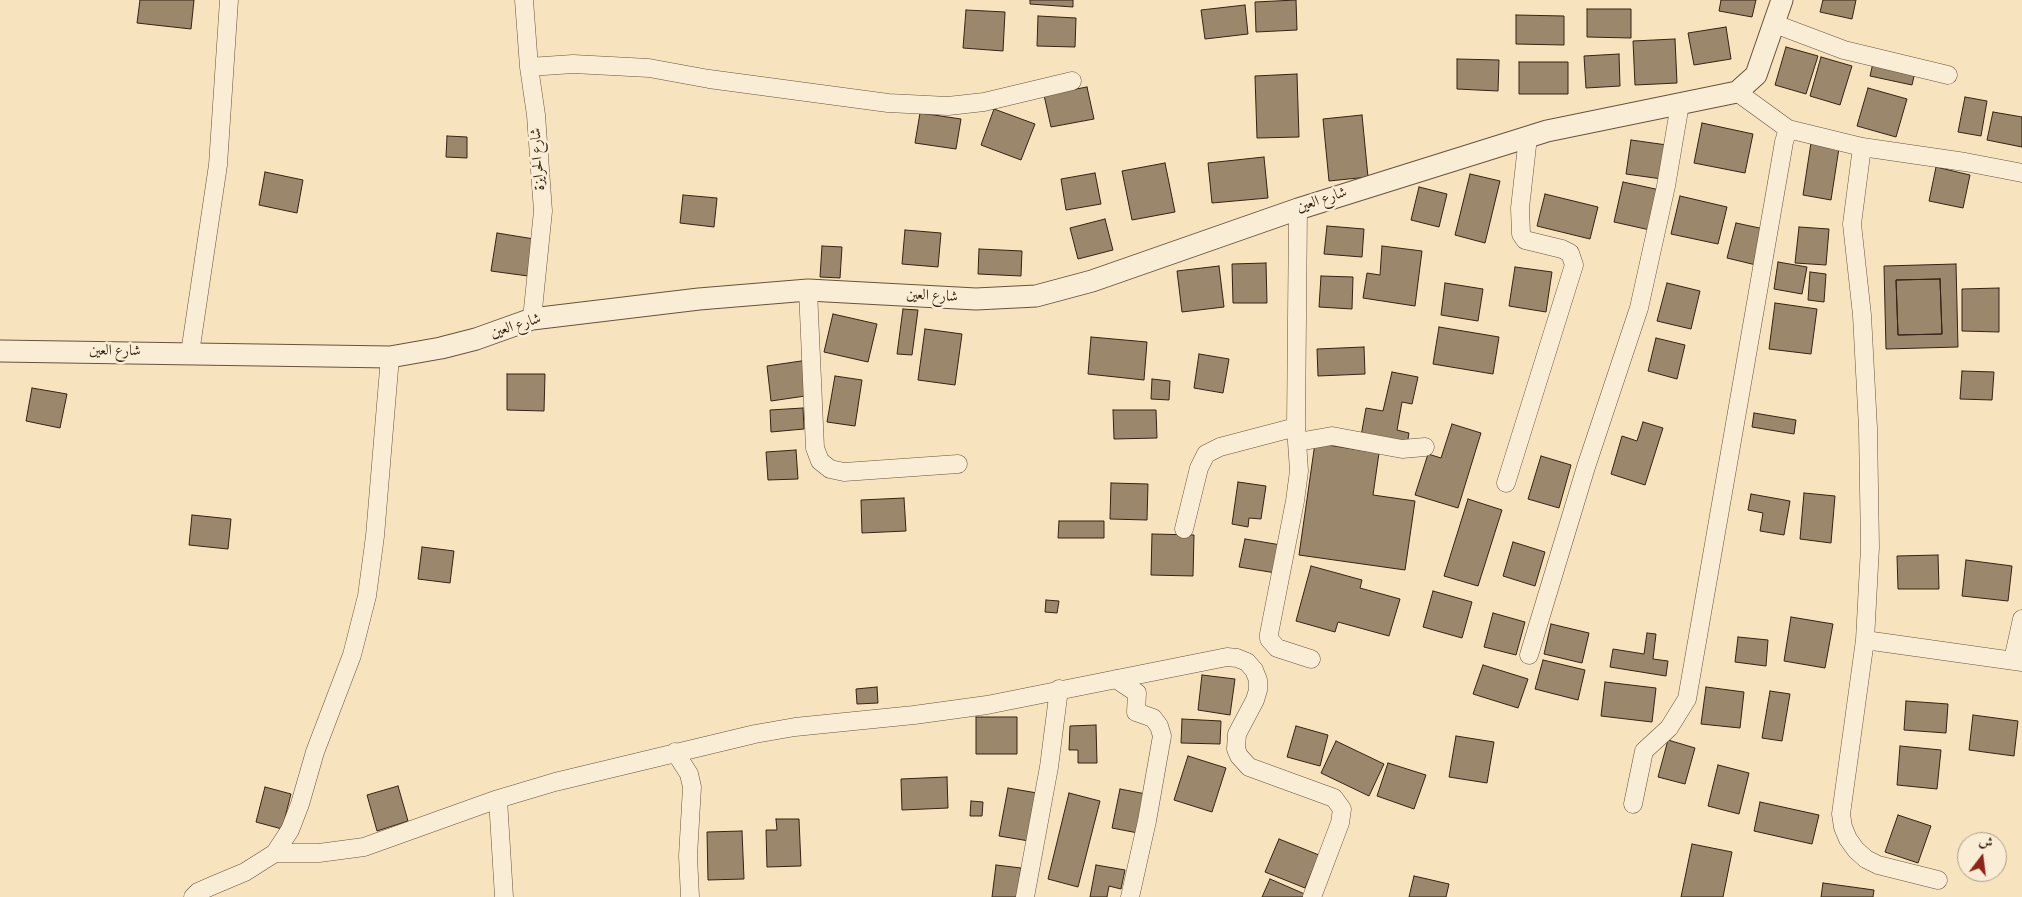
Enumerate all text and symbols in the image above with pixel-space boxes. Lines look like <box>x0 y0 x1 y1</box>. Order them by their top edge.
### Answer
street label: شارع الحرايزة <box>528 127 550 191</box>
street label: شارع العين <box>1295 184 1349 218</box>
street label: شارع العين <box>906 287 958 307</box>
street label: شارع العين <box>489 311 543 343</box>
street label: شارع العين <box>89 343 141 361</box>
north arrow <box>1957 832 2007 882</box>
text: ش <box>1977 832 1995 854</box>

